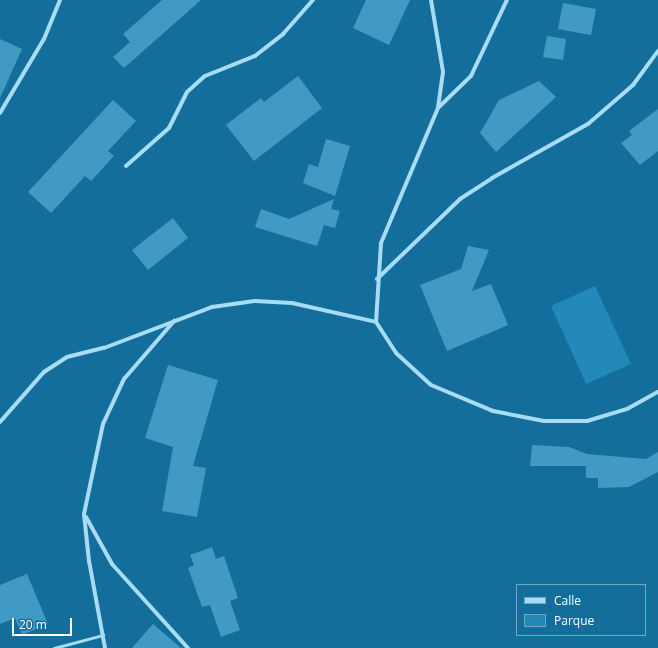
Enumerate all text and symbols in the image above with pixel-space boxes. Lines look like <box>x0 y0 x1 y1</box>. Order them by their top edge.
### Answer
legend <box>516 584 646 636</box>
text: Calle <box>554 592 581 609</box>
scale bar <box>14 610 74 636</box>
text: Parque <box>554 612 594 629</box>
text: 20 m <box>19 616 47 633</box>

